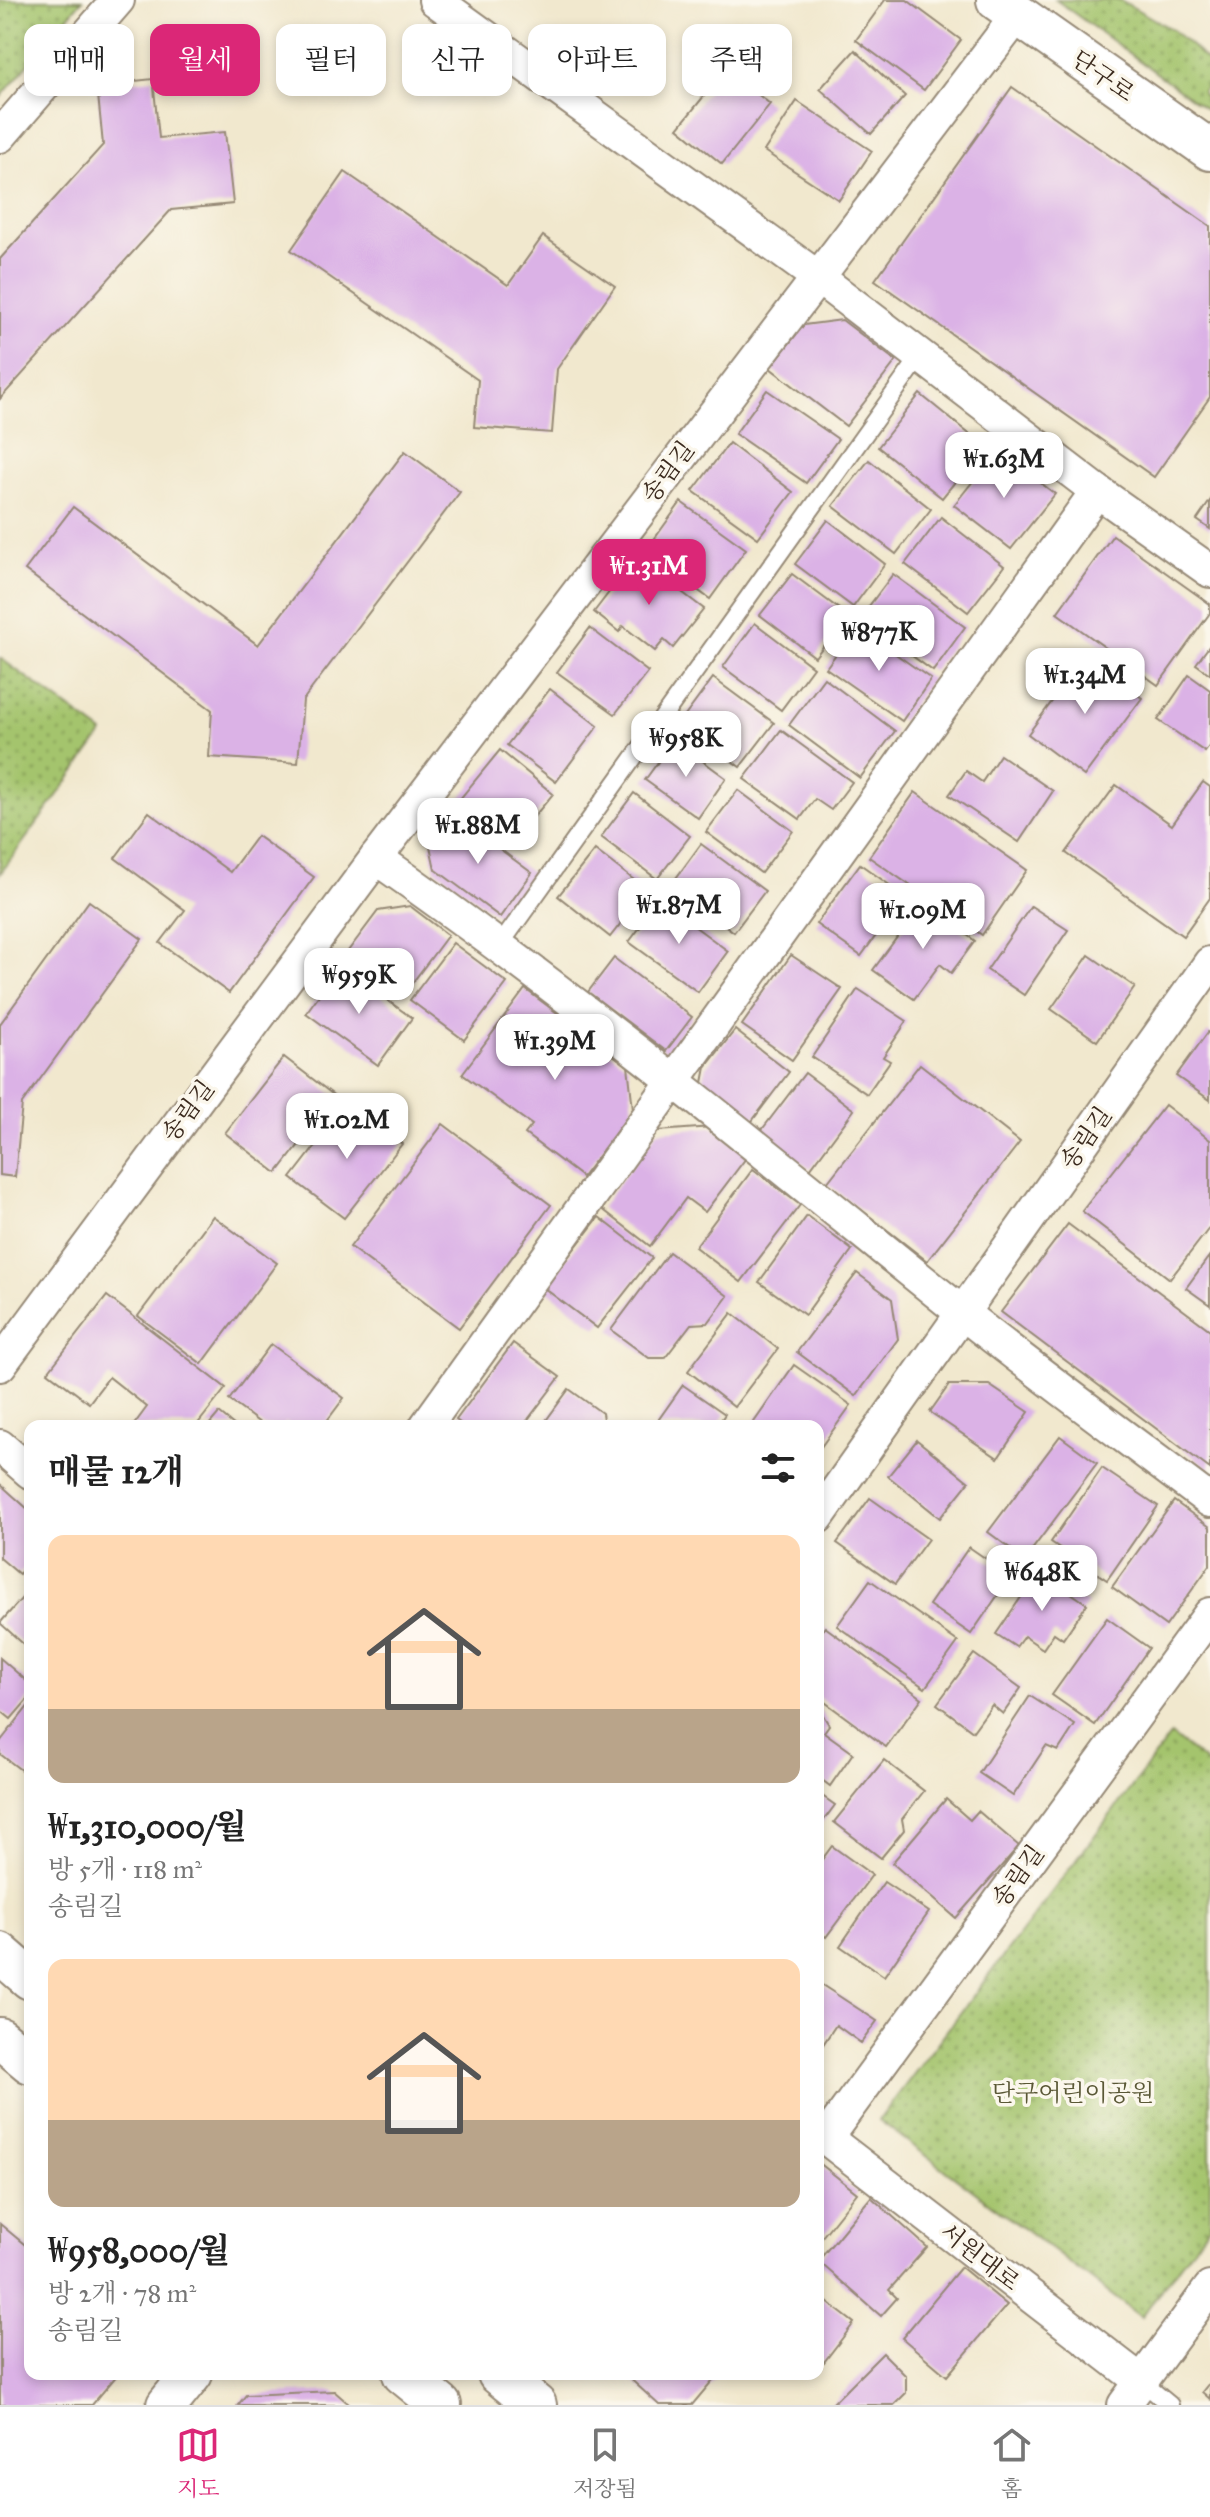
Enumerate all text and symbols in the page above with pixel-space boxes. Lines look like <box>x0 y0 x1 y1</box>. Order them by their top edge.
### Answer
chip: 매매 <box>24 24 134 96</box>
chip: 월세 <box>150 24 260 96</box>
chip: 필터 <box>276 24 386 96</box>
chip: 신규 <box>402 24 512 96</box>
chip: 아파트 <box>528 24 666 96</box>
chip: 주택 <box>682 24 792 96</box>
street label: 단구로 <box>1066 44 1140 108</box>
pin: ₩1.63M <box>939 432 1069 500</box>
street label: 송림길 <box>635 435 701 509</box>
text: ₩1.63M <box>963 442 1045 474</box>
pin: ₩1.31M <box>584 539 714 607</box>
text: ₩1.31M <box>610 549 688 581</box>
pin: ₩877K <box>823 605 935 673</box>
text: ₩877K <box>841 615 917 647</box>
pin: ₩1.34M <box>1020 648 1150 716</box>
text: ₩1.34M <box>1044 658 1126 690</box>
pin: ₩958K <box>630 711 742 779</box>
text: ₩958K <box>649 721 723 753</box>
pin: ₩1.88M <box>413 798 543 866</box>
text: ₩1.88M <box>435 808 521 840</box>
pin: ₩1.87M <box>614 878 744 946</box>
pin: ₩1.09M <box>858 883 988 951</box>
text: ₩1.87M <box>636 888 722 920</box>
text: ₩1.09M <box>880 893 966 925</box>
pin: ₩959K <box>303 948 415 1016</box>
text: ₩959K <box>322 958 396 990</box>
pin: ₩1.39M <box>490 1014 620 1082</box>
text: ₩1.39M <box>514 1024 596 1056</box>
street label: 송림길 <box>155 1074 221 1148</box>
pin: ₩1.02M <box>282 1093 412 1161</box>
street label: 송림길 <box>1054 1101 1118 1175</box>
text: ₩1.02M <box>304 1103 390 1135</box>
icon: filters <box>756 1446 800 1490</box>
text: 매물 12개 <box>48 1451 184 1492</box>
pin: ₩648K <box>986 1545 1098 1613</box>
text: ₩648K <box>1004 1555 1080 1587</box>
icon: home <box>352 1587 496 1731</box>
text: ₩1,310,000/월 <box>48 1806 247 1847</box>
street label: 송림길 <box>985 1839 1051 1913</box>
text: 방 5개 · 118 m² <box>48 1853 202 1885</box>
text: 송림길 <box>48 1890 123 1922</box>
icon: home <box>352 2011 496 2155</box>
park label: 단구어린이공원 <box>992 2078 1154 2108</box>
street label: 서원대로 <box>934 2217 1026 2297</box>
text: ₩958,000/월 <box>48 2230 230 2271</box>
text: 방 2개 · 78 m² <box>48 2277 196 2309</box>
text: 송림길 <box>48 2314 123 2346</box>
tab: 지도 <box>176 2423 220 2502</box>
tab: 저장됨 <box>573 2423 637 2502</box>
tab: 홈 <box>990 2423 1034 2502</box>

